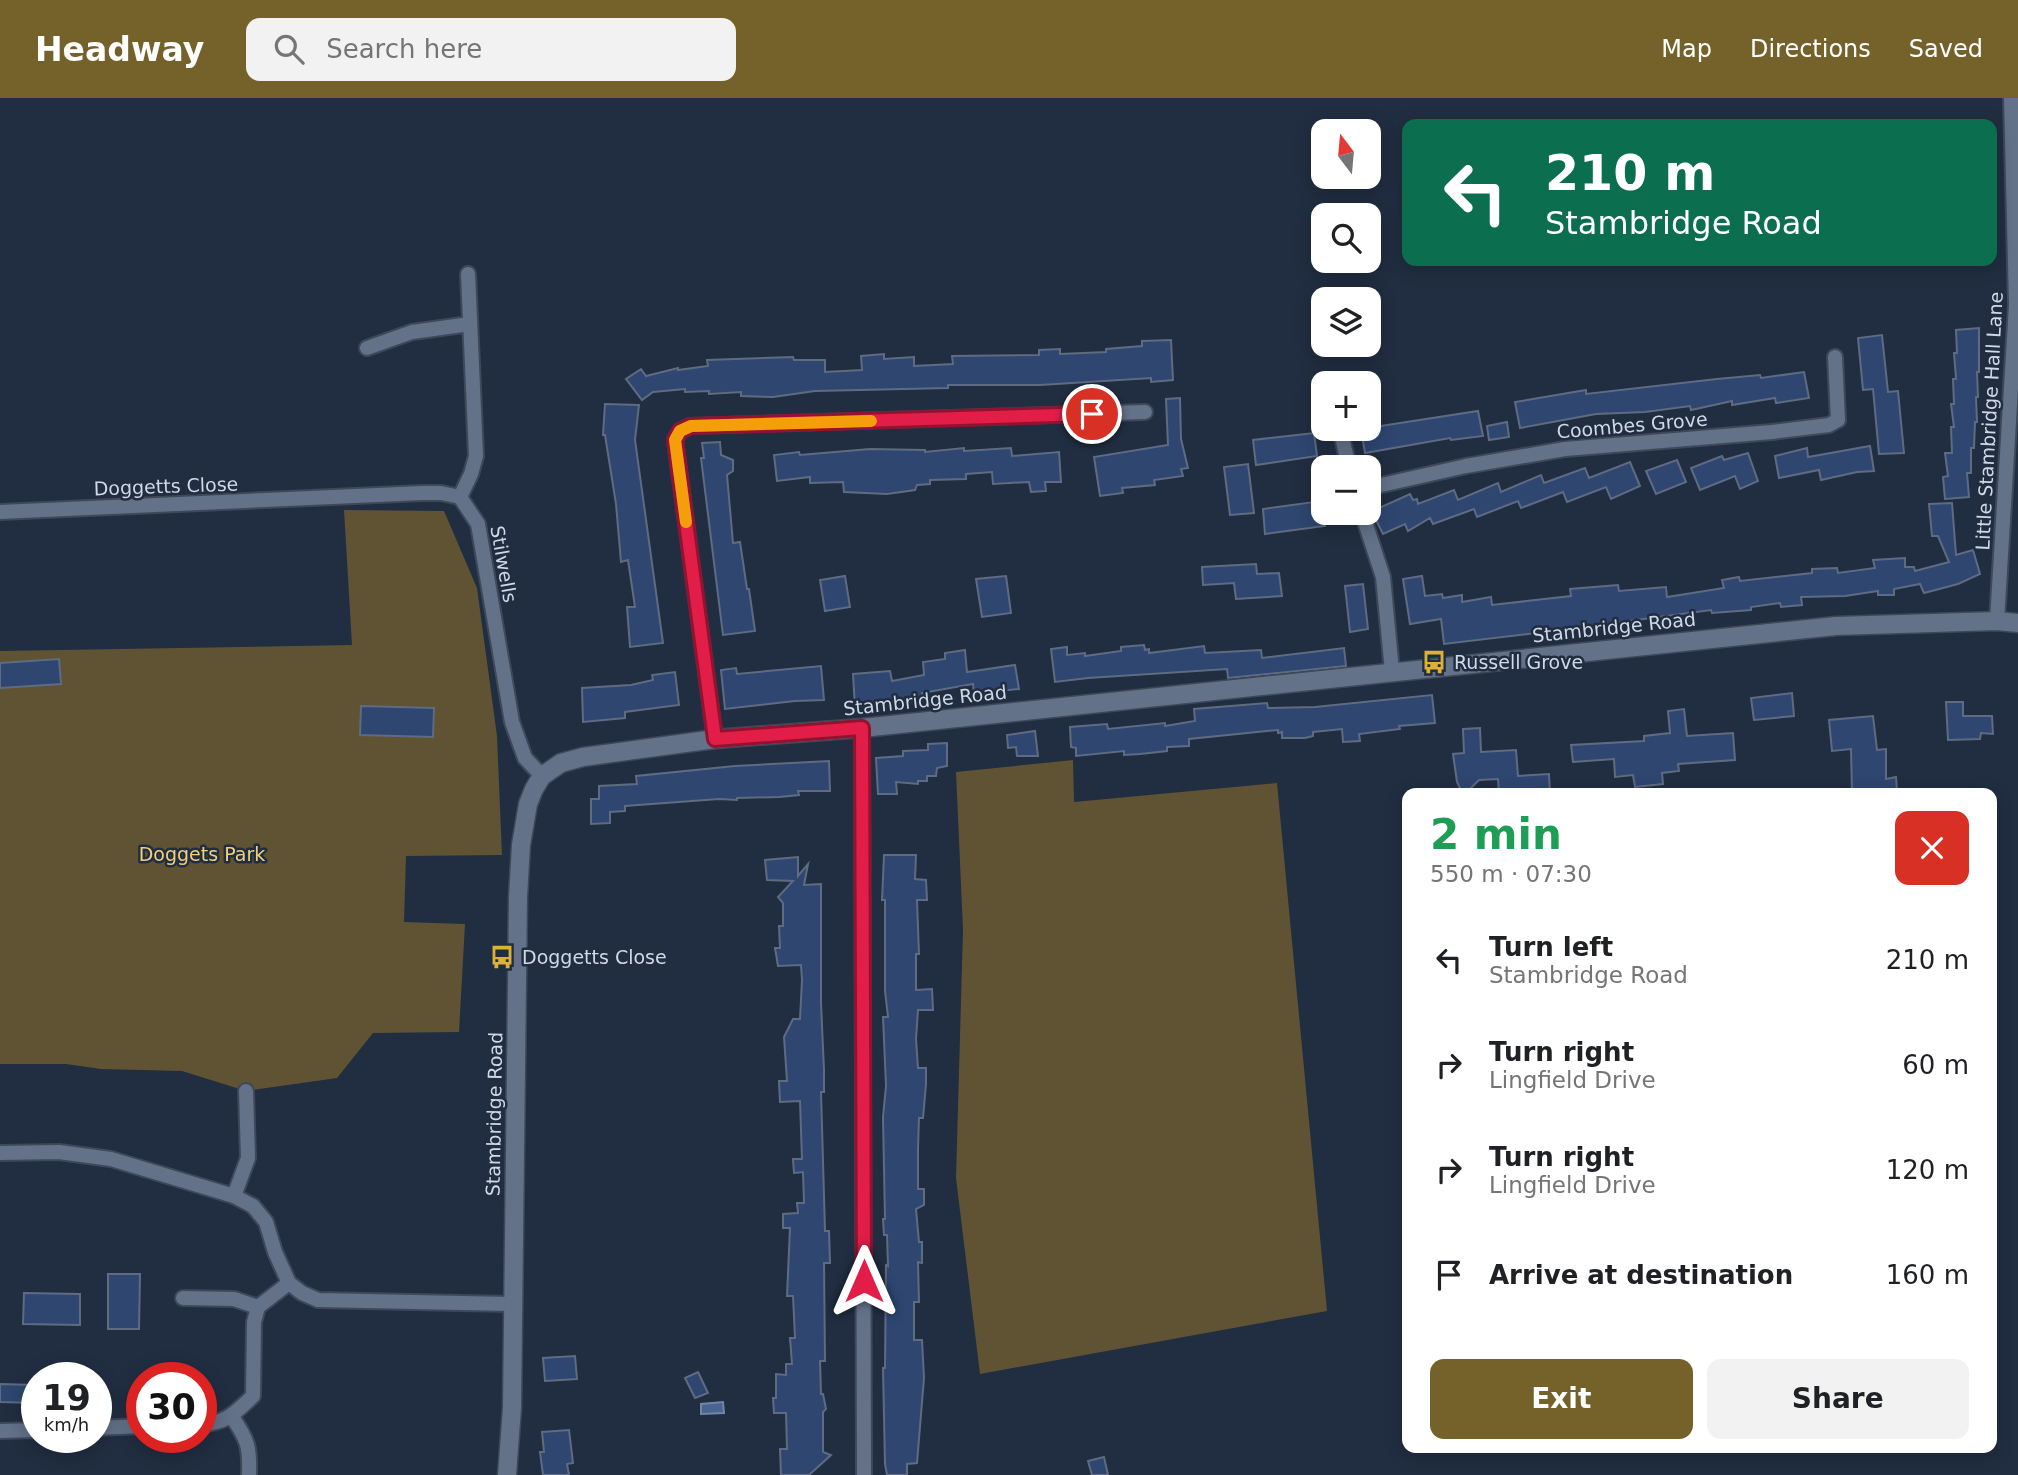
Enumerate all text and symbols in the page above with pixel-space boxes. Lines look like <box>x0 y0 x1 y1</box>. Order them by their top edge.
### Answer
search box <box>246 18 736 81</box>
text: Headway <box>35 30 204 69</box>
icon: search <box>270 30 308 68</box>
text: Search here <box>326 34 482 64</box>
text: Map <box>1661 35 1712 63</box>
text: Directions <box>1750 35 1871 63</box>
text: Saved <box>1909 35 1983 63</box>
north arrow <box>1311 119 1381 189</box>
map controls <box>1311 119 1381 525</box>
text: 210 m <box>1545 145 1715 202</box>
icon: left <box>1430 147 1521 238</box>
button: search <box>1311 203 1381 273</box>
text: Stambridge Road <box>1545 204 1822 242</box>
button: layers <box>1311 287 1381 357</box>
street label: Little Stambridge Hall Lane <box>1971 291 2007 551</box>
button: + <box>1311 371 1381 441</box>
pin <box>1062 384 1122 444</box>
icon: arrive <box>1073 395 1111 433</box>
street label: Coombes Grove <box>1556 407 1708 443</box>
button: − <box>1311 455 1381 525</box>
street label: Doggetts Close <box>93 472 239 500</box>
street label: Stilwells <box>486 524 522 604</box>
street label: Stambridge Road <box>1531 607 1697 647</box>
bus stop icon: Russell Grove <box>1420 648 1448 676</box>
place label: Russell Grove <box>1454 651 1583 673</box>
street label: Stambridge Road <box>842 680 1008 720</box>
text: 2 min <box>1430 810 1562 859</box>
button: close <box>1895 811 1969 885</box>
park label: Doggets Park <box>139 843 265 865</box>
text: 550 m · 07:30 <box>1430 861 1592 887</box>
text: Turn left <box>1489 932 1613 962</box>
icon: left <box>1430 941 1468 979</box>
bus stop icon: Doggetts Close <box>488 943 516 971</box>
text: 210 m <box>1886 945 1969 975</box>
place label: Doggetts Close <box>522 946 667 968</box>
text: Stambridge Road <box>1489 962 1688 988</box>
street label: Stambridge Road <box>482 1032 506 1196</box>
text: Turn right <box>1489 1037 1634 1067</box>
icon: right <box>1430 1046 1468 1084</box>
text: 60 m <box>1902 1050 1969 1080</box>
text: Lingfield Drive <box>1489 1067 1656 1093</box>
text: Turn right <box>1489 1142 1634 1172</box>
icon: right <box>1430 1151 1468 1189</box>
text: 120 m <box>1886 1155 1969 1185</box>
text: Lingfield Drive <box>1489 1172 1656 1198</box>
position arrow <box>827 1244 901 1318</box>
icon: arrive <box>1430 1256 1468 1294</box>
text: Arrive at destination <box>1489 1260 1793 1290</box>
text: 160 m <box>1886 1260 1969 1290</box>
button: Exit <box>1430 1359 1693 1439</box>
button: Share <box>1707 1359 1969 1439</box>
speed limit sign: 30 <box>126 1362 217 1453</box>
text: 19 <box>42 1378 91 1418</box>
text: km/h <box>44 1414 89 1435</box>

